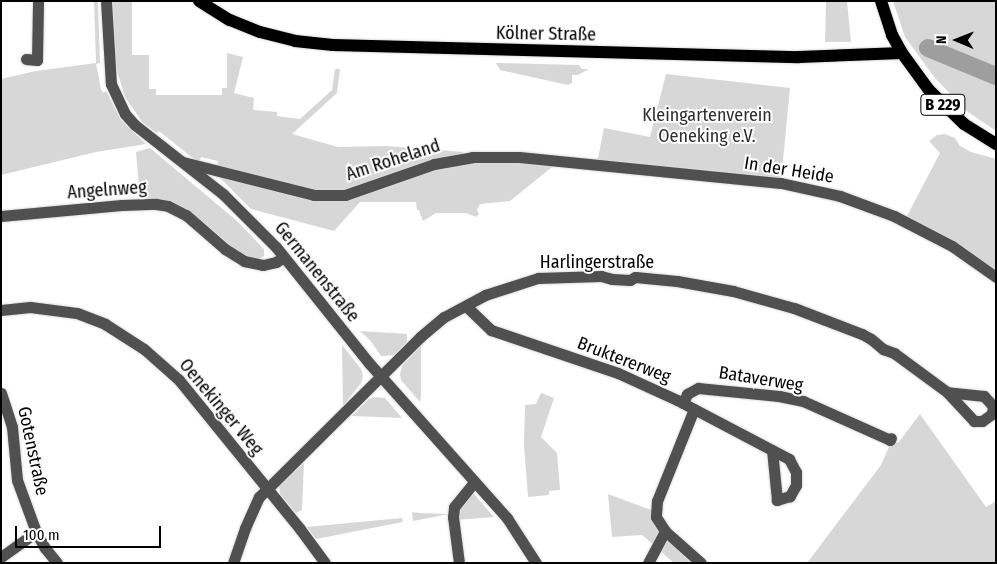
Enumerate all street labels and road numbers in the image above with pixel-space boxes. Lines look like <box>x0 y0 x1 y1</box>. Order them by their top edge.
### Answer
street label: Kölner Straße <box>496 22 596 46</box>
road number: B 229 <box>919 92 967 118</box>
street label: Am Roheland <box>343 135 443 185</box>
street label: In der Heide <box>743 152 835 188</box>
street label: Angelnweg <box>67 176 147 204</box>
street label: Germanenstraße <box>270 218 364 326</box>
street label: Harlingerstraße <box>540 251 654 273</box>
street label: Bruktererweg <box>574 332 674 388</box>
street label: Oenekinger Weg <box>174 354 268 460</box>
street label: Bataverweg <box>717 362 805 396</box>
street label: Gotenstraße <box>13 405 53 497</box>

